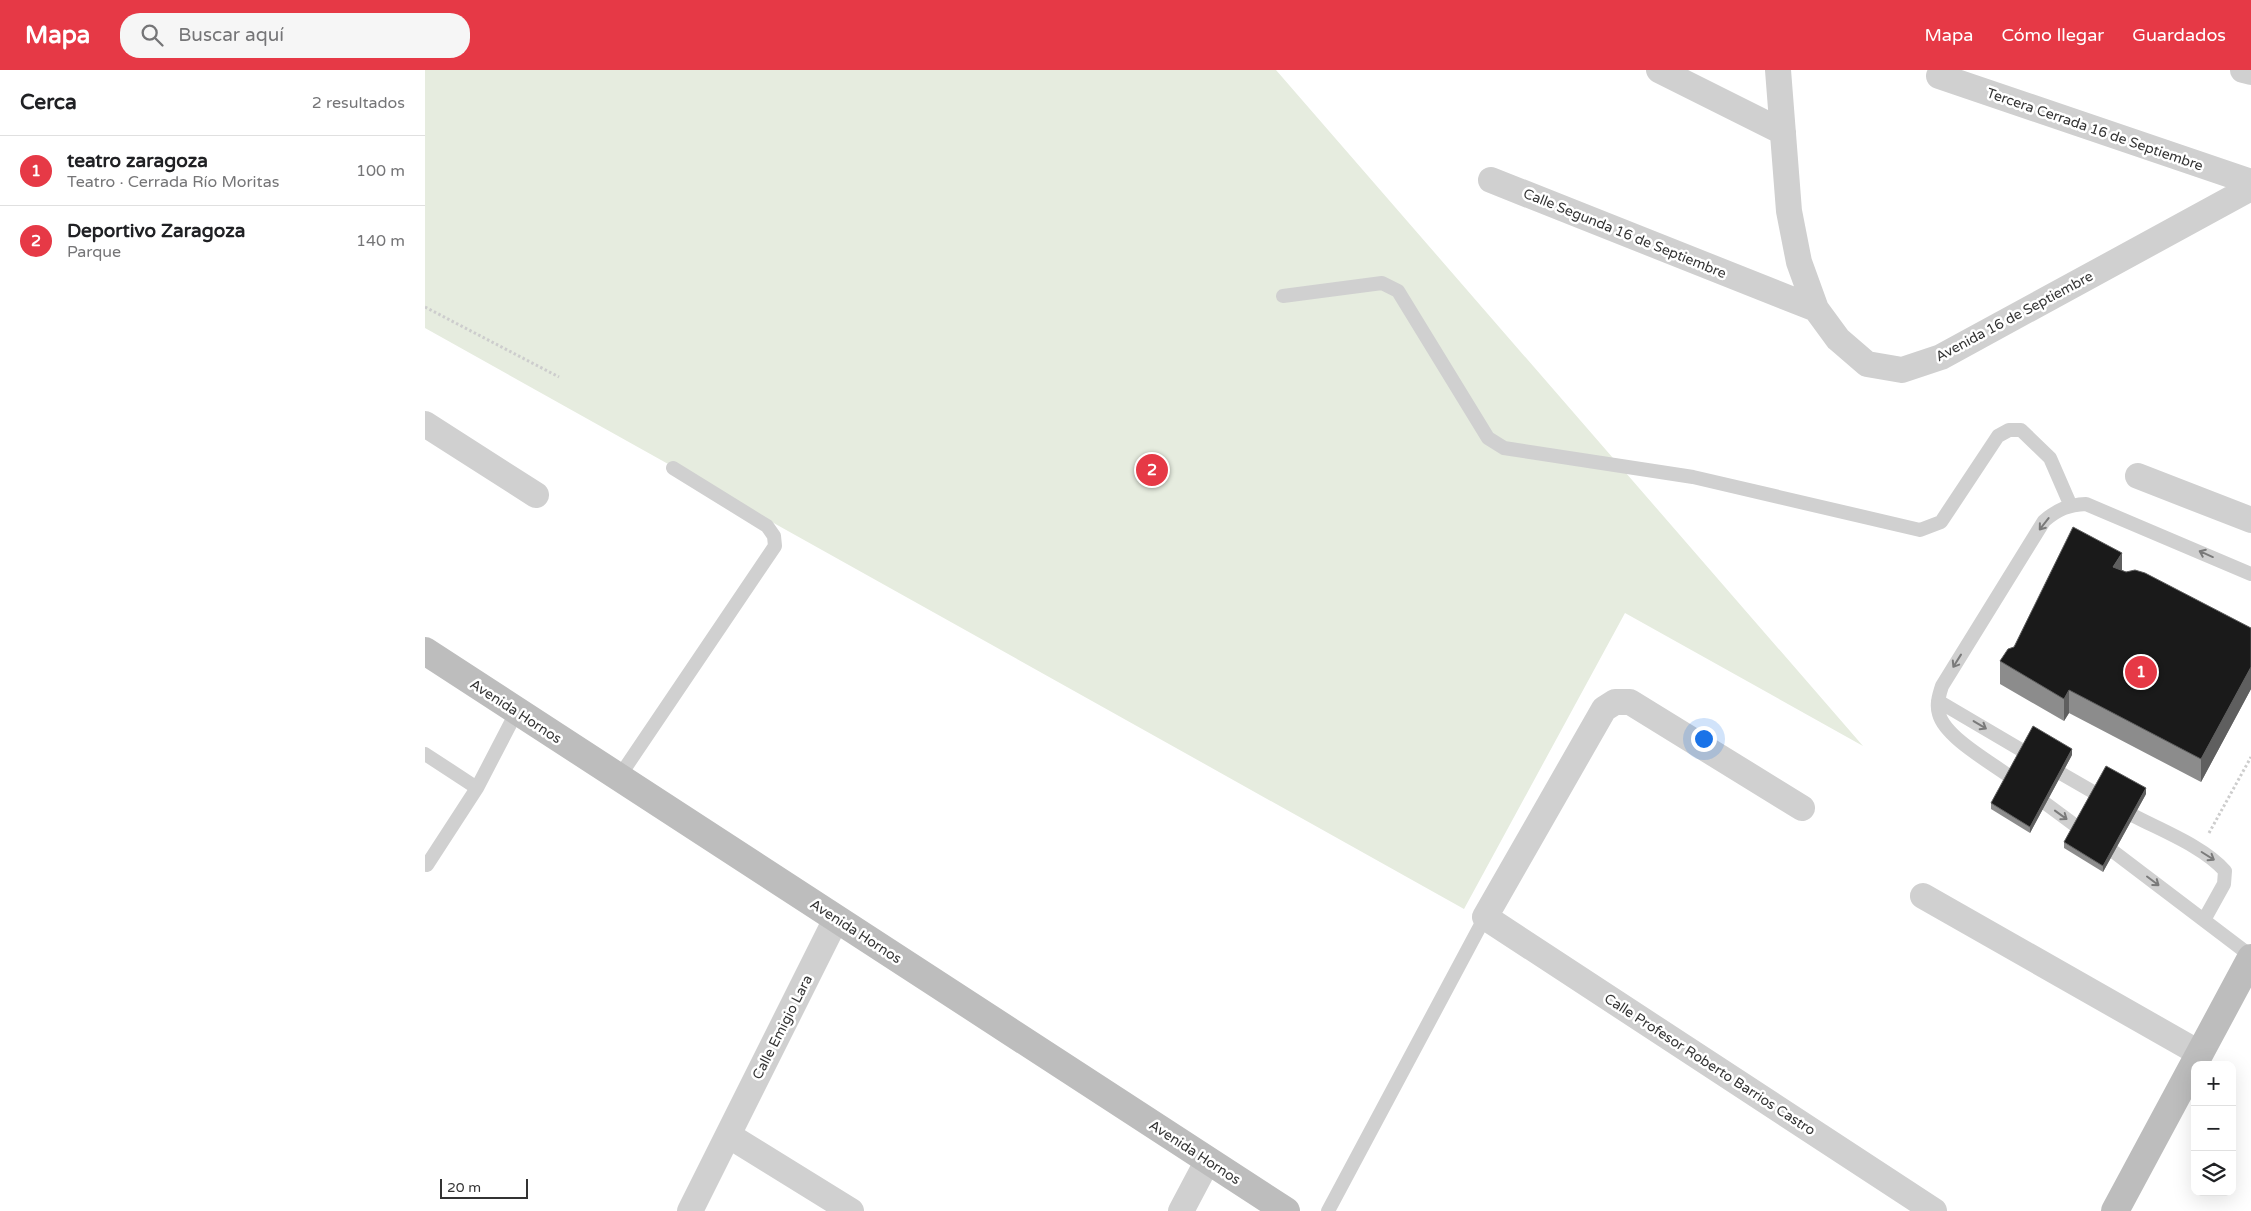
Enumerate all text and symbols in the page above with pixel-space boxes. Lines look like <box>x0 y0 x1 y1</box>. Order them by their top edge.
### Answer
search box <box>120 13 470 58</box>
text: Mapa <box>25 21 90 50</box>
icon: search <box>138 21 166 49</box>
text: Buscar aquí <box>178 24 284 46</box>
text: Mapa <box>1924 24 1973 46</box>
text: Cómo llegar <box>2001 24 2104 46</box>
text: Guardados <box>2132 24 2226 46</box>
street label: Tercera Cerrada 16 de Septiembre <box>1984 84 2205 175</box>
text: Cerca <box>20 90 77 115</box>
text: 2 resultados <box>312 93 405 113</box>
text: teatro zaragoza <box>67 150 208 172</box>
text: 1 <box>31 161 41 181</box>
text: 100 m <box>356 161 405 181</box>
text: Teatro · Cerrada Río Moritas <box>67 172 279 192</box>
street label: Calle Segunda 16 de Septiembre <box>1521 185 1729 282</box>
text: Deportivo Zaragoza <box>67 220 245 242</box>
text: 2 <box>31 231 41 251</box>
text: 140 m <box>356 231 405 251</box>
text: Parque <box>67 242 121 262</box>
street label: Avenida 16 de Septiembre <box>1933 268 2096 365</box>
pin: 2 <box>1136 451 1168 489</box>
one-way arrow <box>2038 517 2049 530</box>
one-way arrow <box>2199 549 2214 559</box>
pin: 1 <box>2125 653 2157 691</box>
one-way arrow <box>1952 654 1962 668</box>
street label: Avenida Hornos <box>467 676 565 747</box>
one-way arrow <box>1972 721 1986 731</box>
your location <box>1691 726 1717 752</box>
one-way arrow <box>2054 809 2067 820</box>
one-way arrow <box>2200 851 2214 861</box>
one-way arrow <box>2146 876 2160 886</box>
street label: Avenida Hornos <box>807 896 905 967</box>
street label: Calle Emigio Lara <box>749 972 816 1082</box>
street label: Calle Profesor Roberto Barrios Castro <box>1601 990 1818 1139</box>
map controls <box>2191 1061 2236 1196</box>
button: + <box>2191 1061 2236 1106</box>
button: − <box>2191 1106 2236 1151</box>
street label: Avenida Hornos <box>1146 1117 1244 1188</box>
button: layers <box>2191 1151 2236 1196</box>
scale bar <box>440 1176 527 1199</box>
text: 20 m <box>447 1179 481 1196</box>

